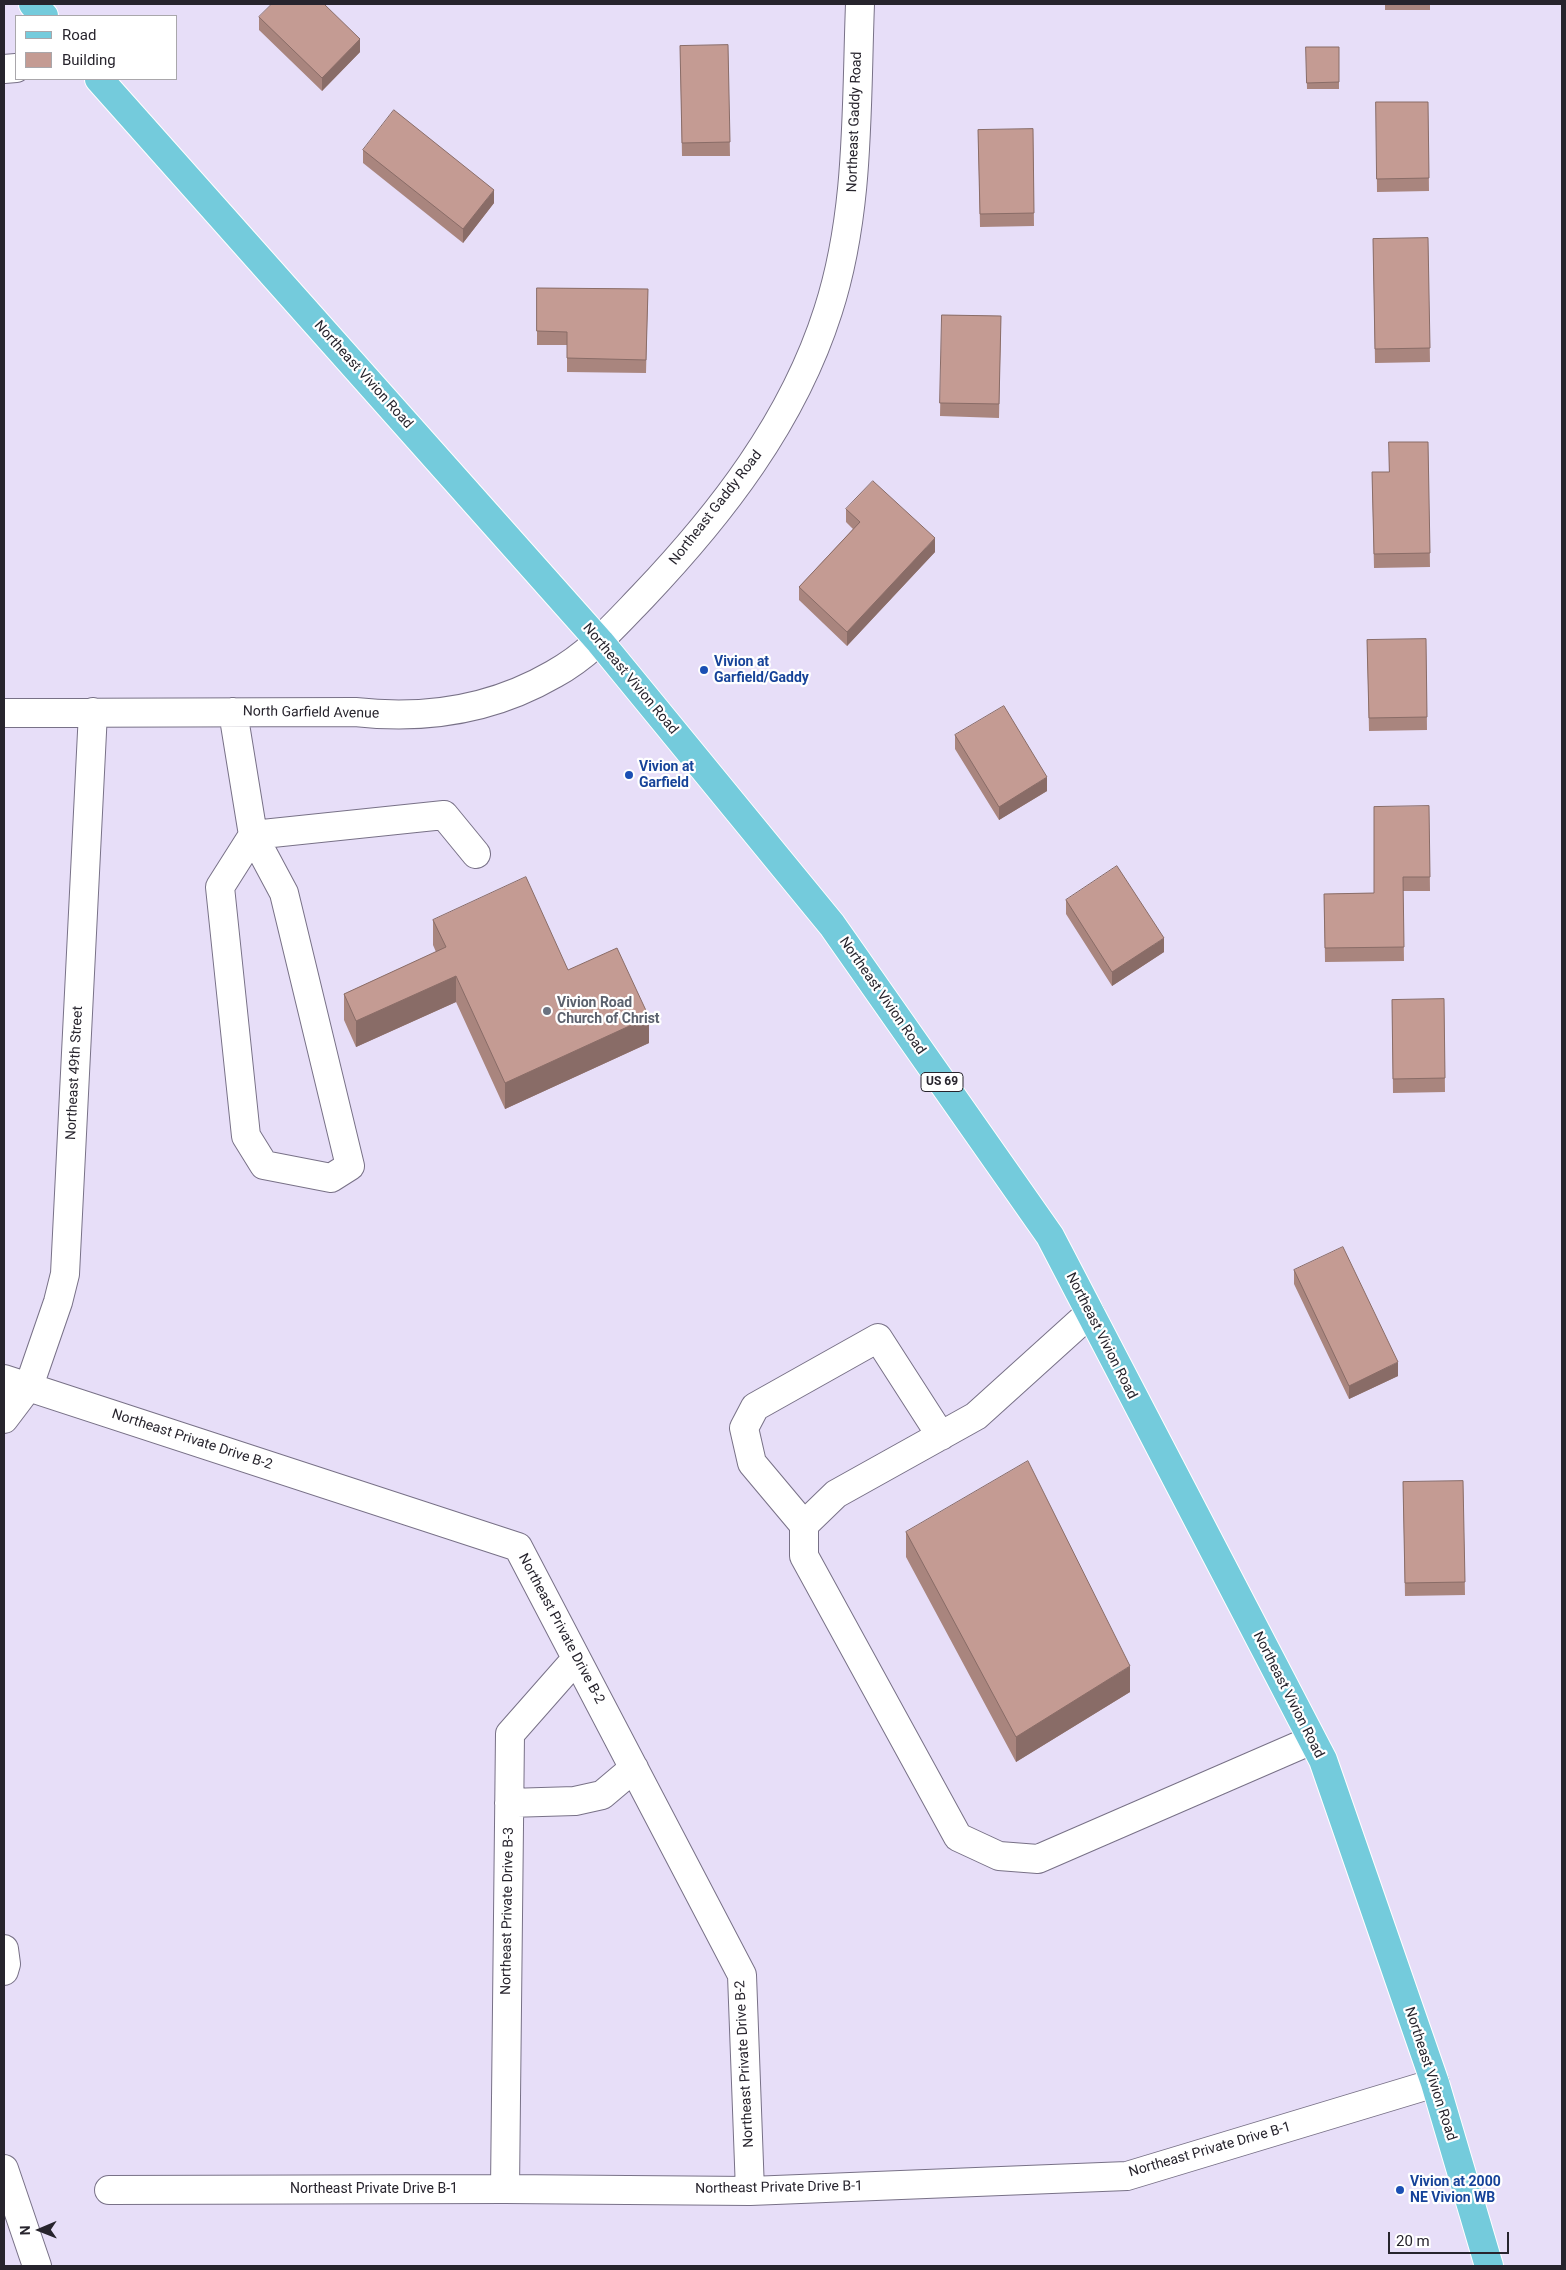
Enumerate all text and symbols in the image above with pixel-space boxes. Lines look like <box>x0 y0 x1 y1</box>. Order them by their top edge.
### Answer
legend <box>15 15 178 80</box>
text: Road <box>62 26 96 44</box>
text: Building <box>62 51 116 69</box>
street label: Northeast Gaddy Road <box>844 51 866 193</box>
street label: Northeast Vivion Road <box>310 318 416 432</box>
street label: Northeast Gaddy Road <box>666 447 766 569</box>
street label: Northeast Vivion Road <box>579 620 681 738</box>
place label: Vivion at Garfield/Gaddy <box>714 654 809 686</box>
marker: Vivion at Garfield/Gaddy <box>698 664 710 676</box>
street label: North Garfield Avenue <box>243 703 379 723</box>
place label: Vivion at Garfield <box>639 759 694 792</box>
marker: Vivion at Garfield <box>623 769 635 781</box>
street label: Northeast Vivion Road <box>835 934 929 1058</box>
place label: Vivion Road Church of Christ <box>557 995 660 1028</box>
marker: Vivion Road Church of Christ <box>541 1005 553 1017</box>
street label: Northeast 49th Street <box>63 1006 87 1140</box>
road number: US 69 <box>921 1072 963 1092</box>
street label: Northeast Vivion Road <box>1062 1270 1140 1402</box>
street label: Northeast Private Drive B-2 <box>110 1406 274 1474</box>
street label: Northeast Private Drive B-2 <box>514 1551 608 1707</box>
street label: Northeast Vivion Road <box>1249 1629 1327 1761</box>
street label: Northeast Private Drive B-3 <box>498 1827 518 1995</box>
street label: Northeast Private Drive B-2 <box>732 1980 758 2148</box>
street label: Northeast Vivion Road <box>1400 2005 1460 2143</box>
street label: Northeast Private Drive B-1 <box>1127 2119 1293 2181</box>
place label: Vivion at 2000 NE Vivion WB <box>1410 2174 1501 2206</box>
street label: Northeast Private Drive B-1 <box>695 2178 863 2198</box>
street label: Northeast Private Drive B-1 <box>290 2181 458 2197</box>
marker: Vivion at 2000 NE Vivion WB <box>1394 2184 1406 2196</box>
north arrow <box>15 2205 65 2255</box>
scale bar <box>1391 2222 1512 2254</box>
text: N <box>17 2225 33 2235</box>
text: 20 m <box>1396 2232 1430 2250</box>

